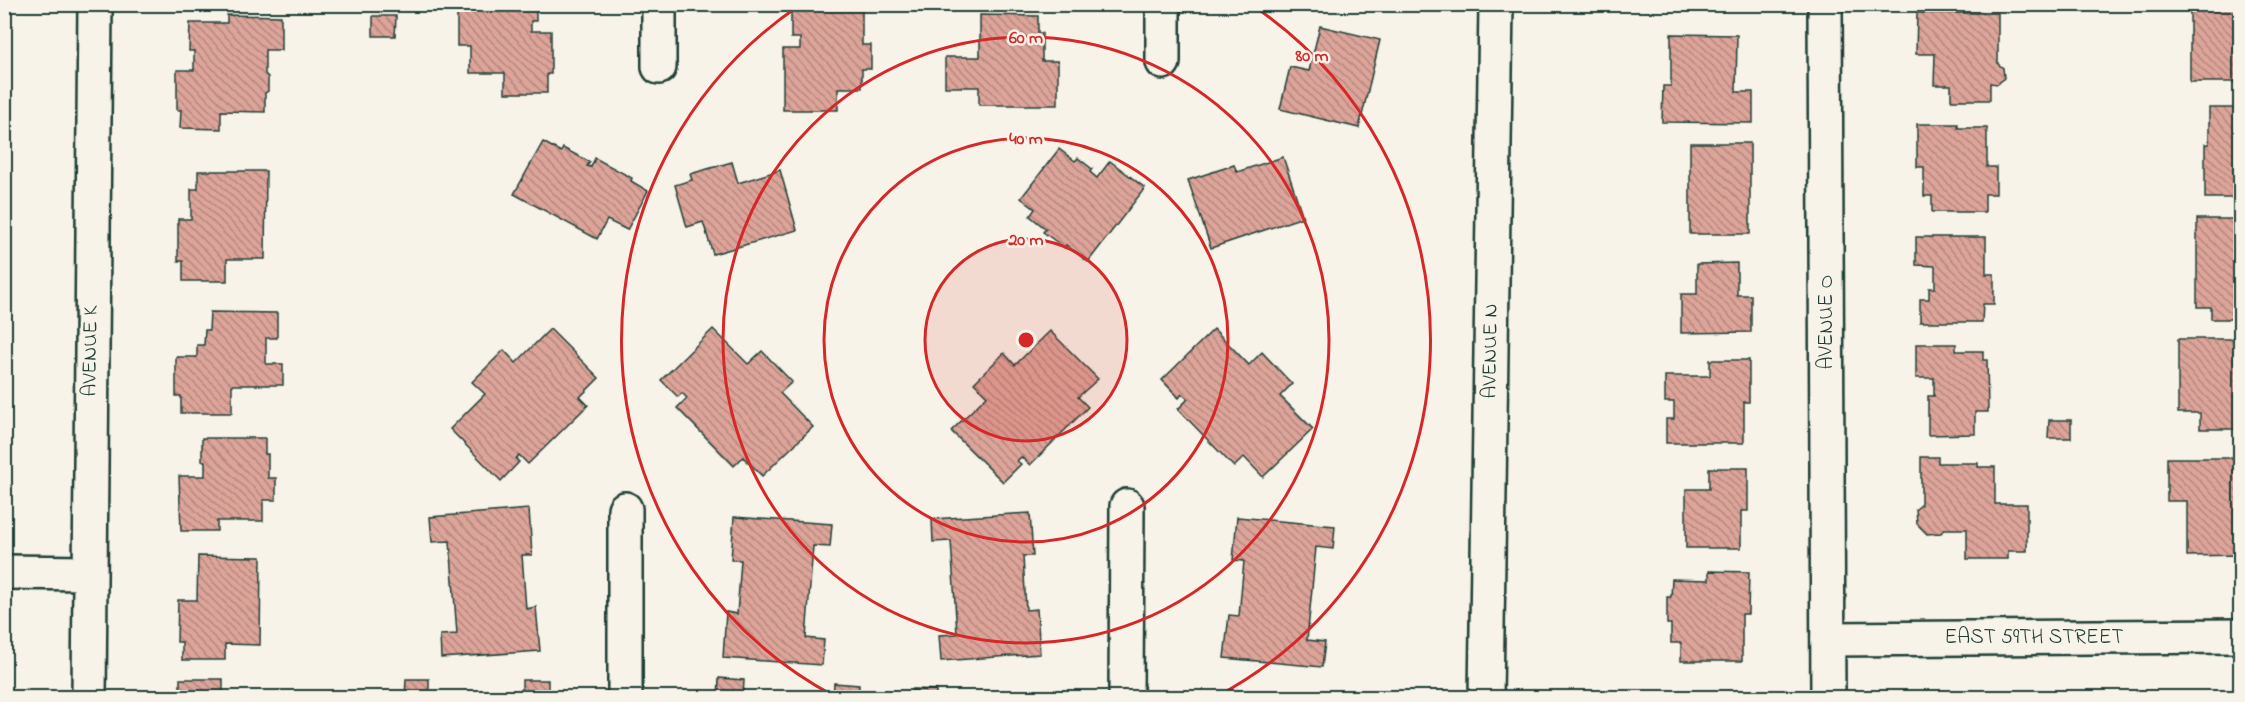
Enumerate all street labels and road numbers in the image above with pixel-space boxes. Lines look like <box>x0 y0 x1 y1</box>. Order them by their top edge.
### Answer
street label: AVENUE O <box>1812 275 1842 369</box>
street label: AVENUE N <box>1475 303 1507 399</box>
street label: AVENUE K <box>75 304 107 397</box>
street label: EAST 59TH STREET <box>1945 623 2123 653</box>

